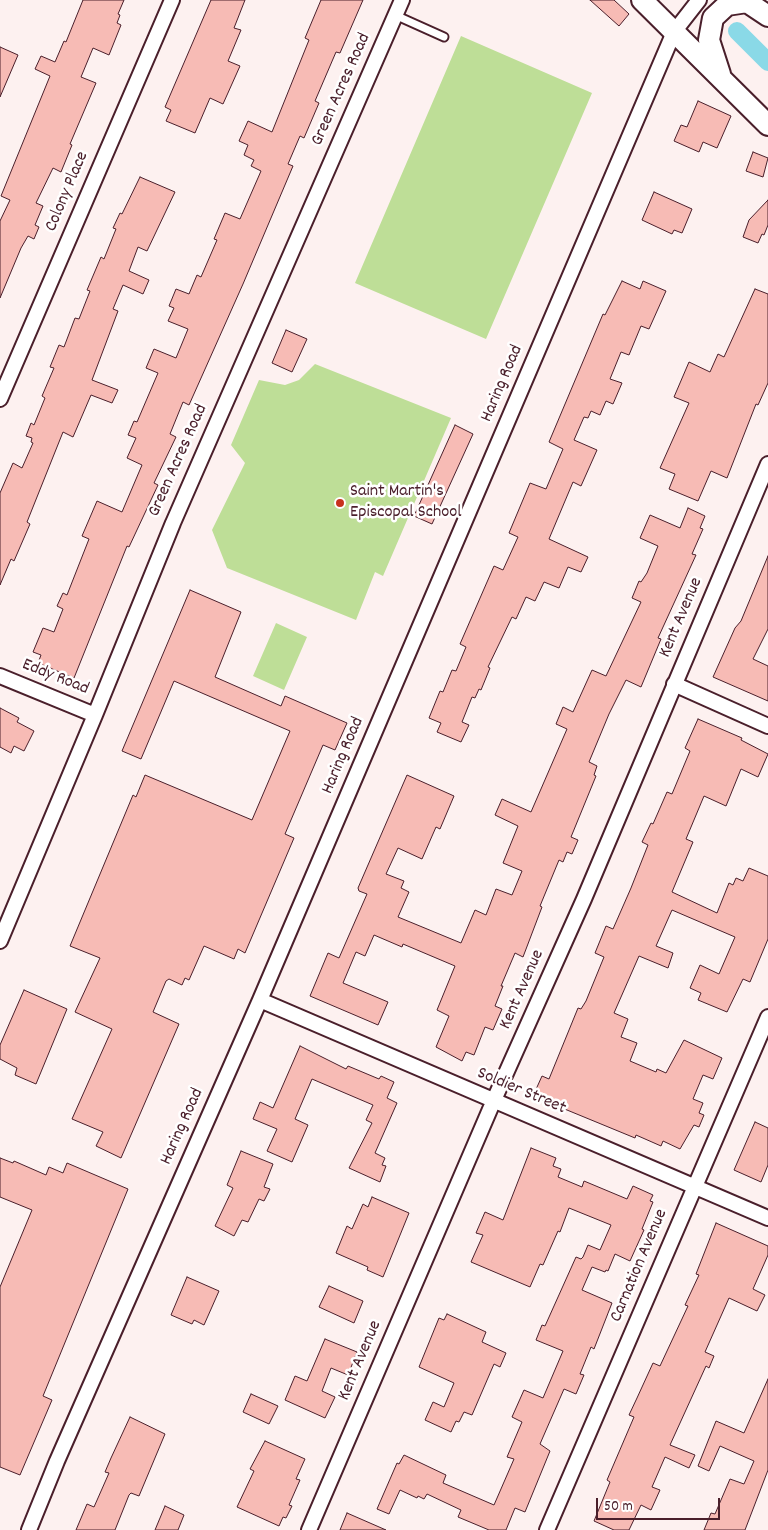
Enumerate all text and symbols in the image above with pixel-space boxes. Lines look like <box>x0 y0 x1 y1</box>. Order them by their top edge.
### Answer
street label: Green Acres Road <box>308 30 376 150</box>
street label: Colony Place <box>41 149 95 235</box>
street label: Haring Road <box>477 342 529 426</box>
street label: Green Acres Road <box>145 401 213 521</box>
place label: Saint Martin's Episcopal School <box>350 482 461 524</box>
marker: Saint Martin's Episcopal School <box>334 497 346 509</box>
street label: Kent Avenue <box>656 575 708 661</box>
street label: Eddy Road <box>18 655 92 701</box>
street label: Haring Road <box>318 714 370 798</box>
street label: Kent Avenue <box>496 947 550 1033</box>
street label: Soldier Street <box>473 1064 569 1120</box>
street label: Haring Road <box>157 1085 209 1169</box>
street label: Carnation Avenue <box>607 1206 673 1326</box>
street label: Kent Avenue <box>335 1318 387 1404</box>
scale bar <box>598 1488 722 1520</box>
text: 50 m <box>604 1496 633 1518</box>

